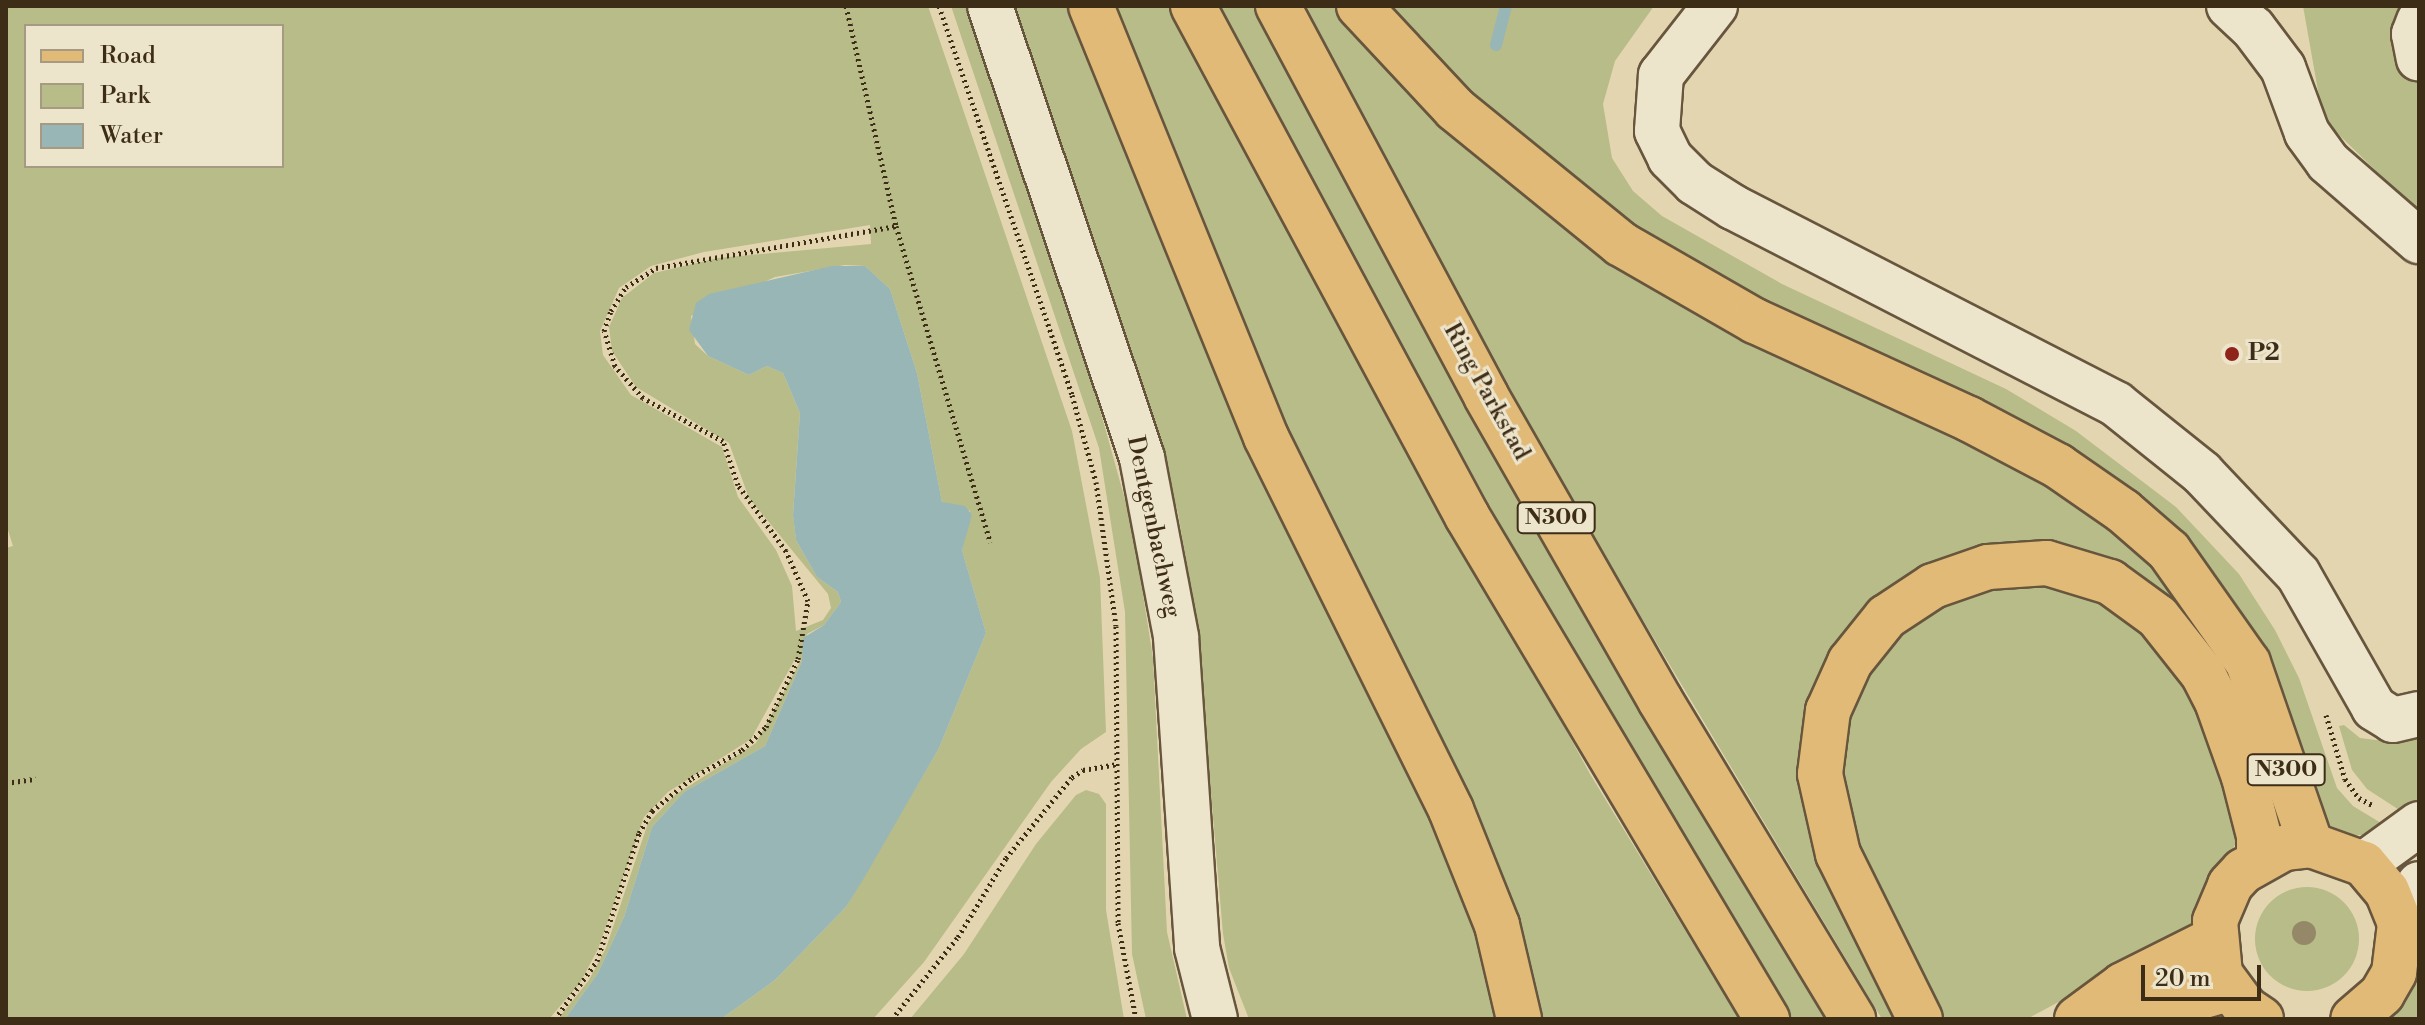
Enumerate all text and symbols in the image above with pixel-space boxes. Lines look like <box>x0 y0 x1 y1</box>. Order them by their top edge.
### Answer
legend <box>24 24 284 168</box>
text: Road <box>100 41 156 71</box>
text: Park <box>100 81 150 111</box>
text: Water <box>100 121 163 151</box>
street label: Ring Parkstad <box>1436 318 1536 466</box>
place label: P2 <box>2248 340 2280 368</box>
marker: P2 <box>2223 345 2241 363</box>
street label: Dentgenbachweg <box>1120 434 1186 620</box>
road number: N300 <box>1516 500 1596 536</box>
road number: N300 <box>2246 752 2326 788</box>
scale bar <box>2145 949 2265 999</box>
text: 20 m <box>2155 964 2211 994</box>

